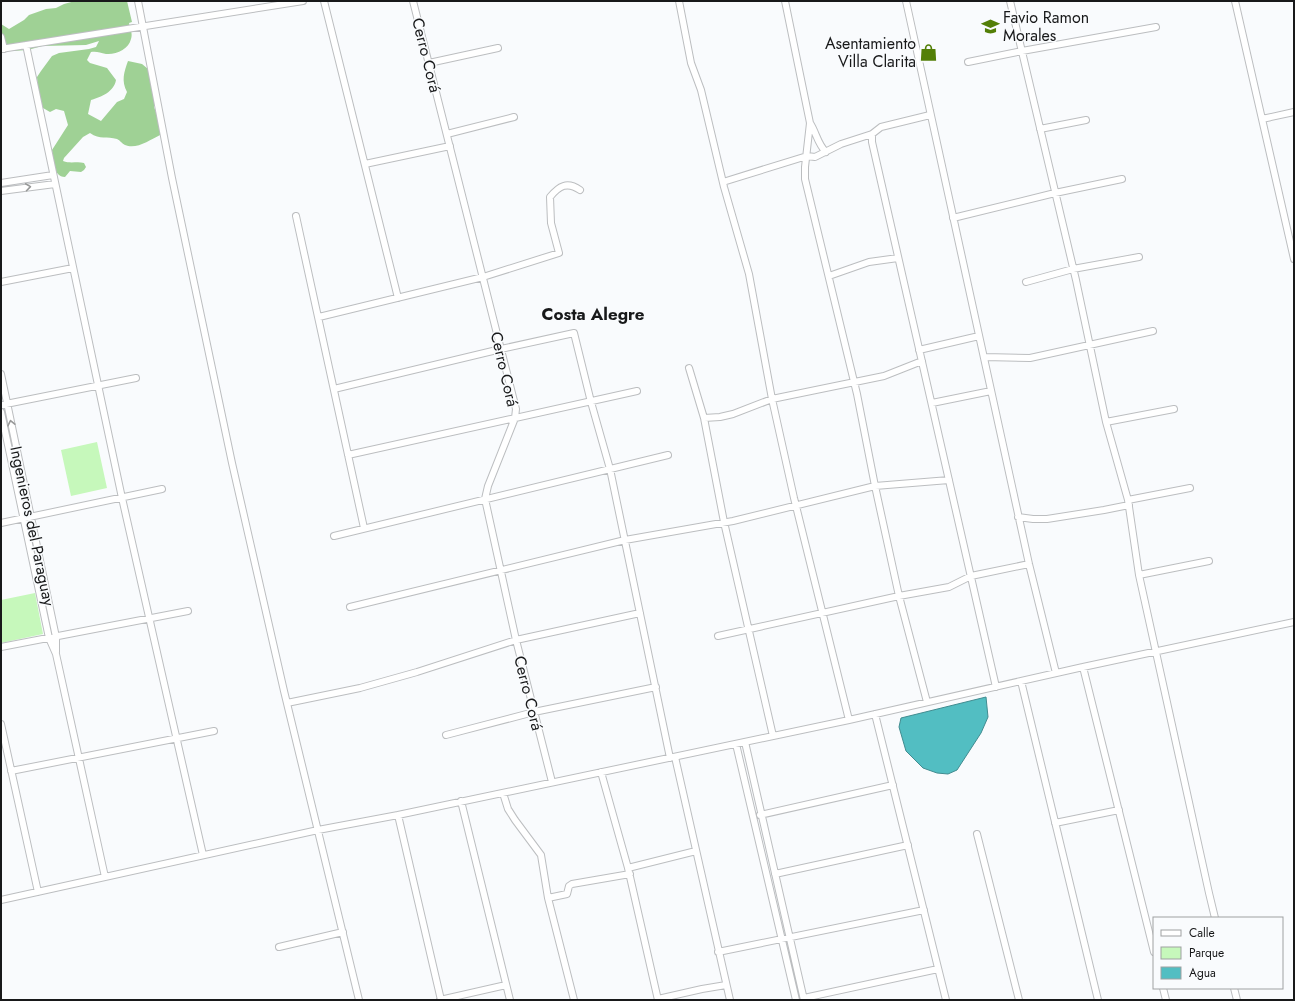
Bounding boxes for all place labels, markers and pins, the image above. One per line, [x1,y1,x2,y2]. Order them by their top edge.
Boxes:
place label: Favio Ramon Morales [1003,6,1089,47]
school or university icon: Favio Ramon Morales [980,16,1000,36]
place label: Asentamiento Villa Clarita [825,32,916,73]
shop icon: Asentamiento Villa Clarita [919,42,939,62]

